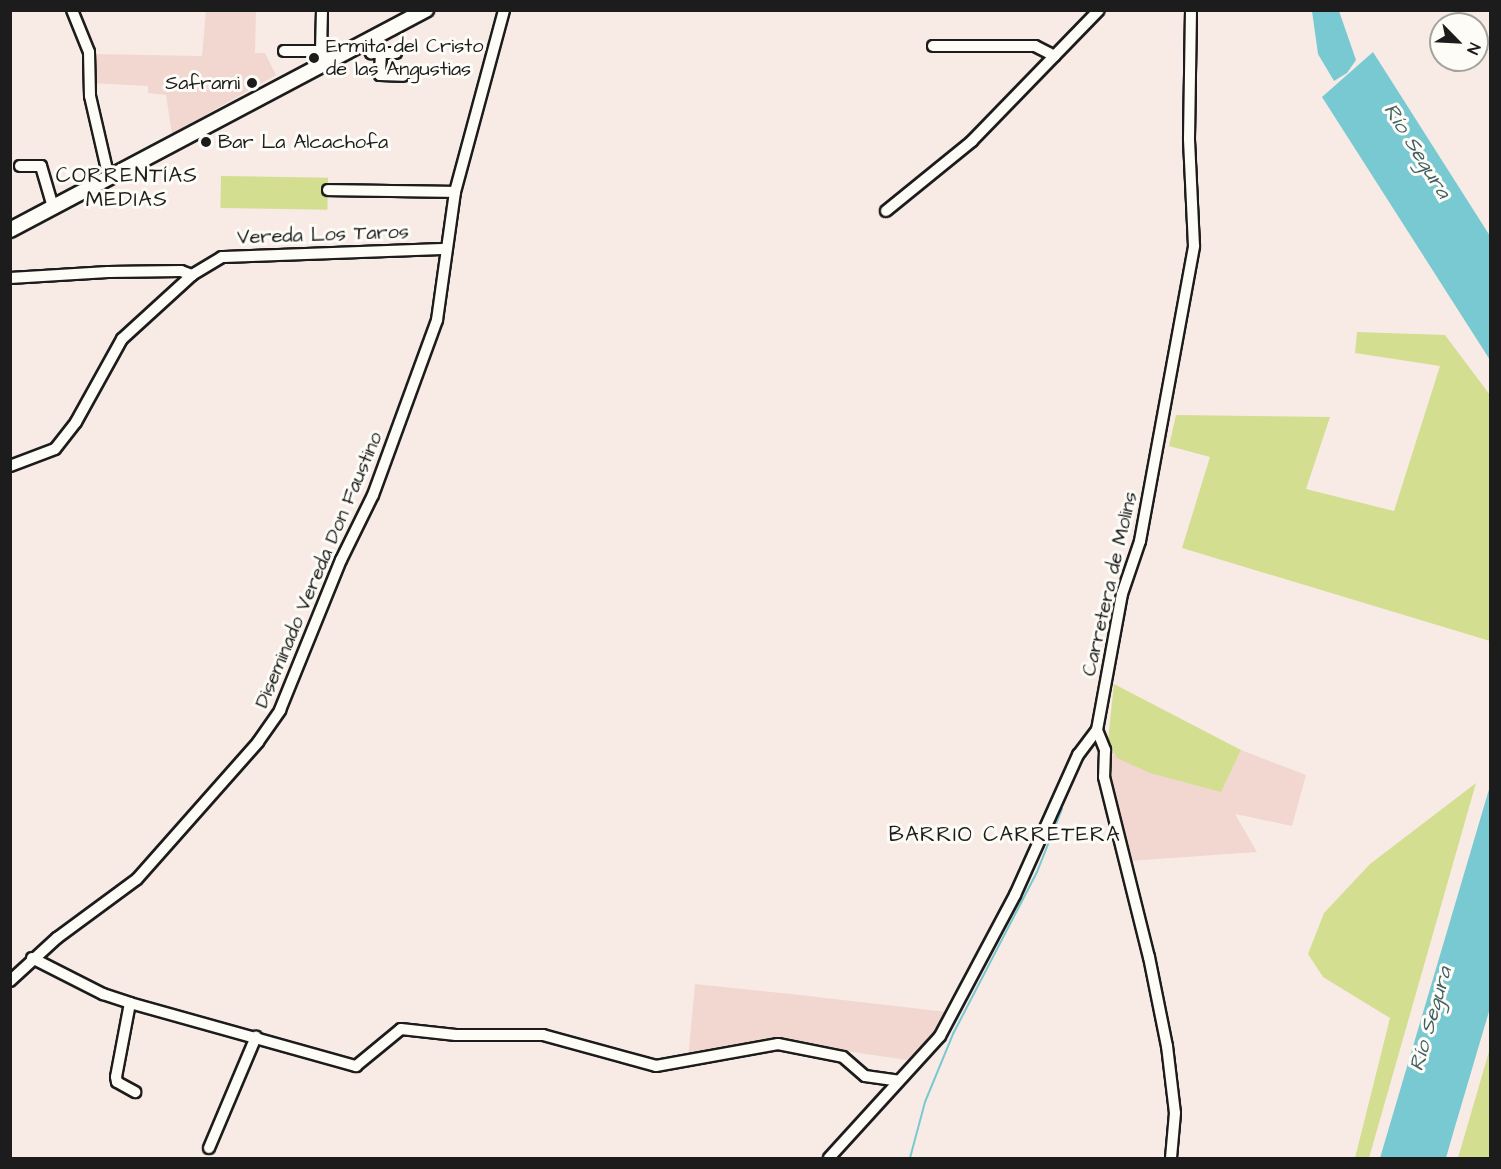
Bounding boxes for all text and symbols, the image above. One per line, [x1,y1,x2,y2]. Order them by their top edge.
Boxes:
north arrow [1429,12,1489,72]
place label: Ermita del Cristo de las Angustias [326,34,484,81]
text: N [1462,39,1486,58]
marker: Ermita del Cristo de las Angustias [307,51,321,65]
place label: Saframi [165,71,240,95]
marker: Saframi [245,76,259,90]
water label: Río Segura [1378,99,1456,203]
place label: Bar La Alcachofa [218,130,388,154]
marker: Bar La Alcachofa [199,135,213,149]
district label: CORRENTÍAS MEDIAS [56,163,198,213]
street label: Vereda Los Taros [237,220,409,250]
street label: Diseminado Vereda Don Faustino [250,428,388,712]
street label: Carretera de Molins [1077,489,1143,679]
district label: BARRIO CARRETERA [889,822,1121,848]
water label: Río Segura [1404,964,1458,1074]

